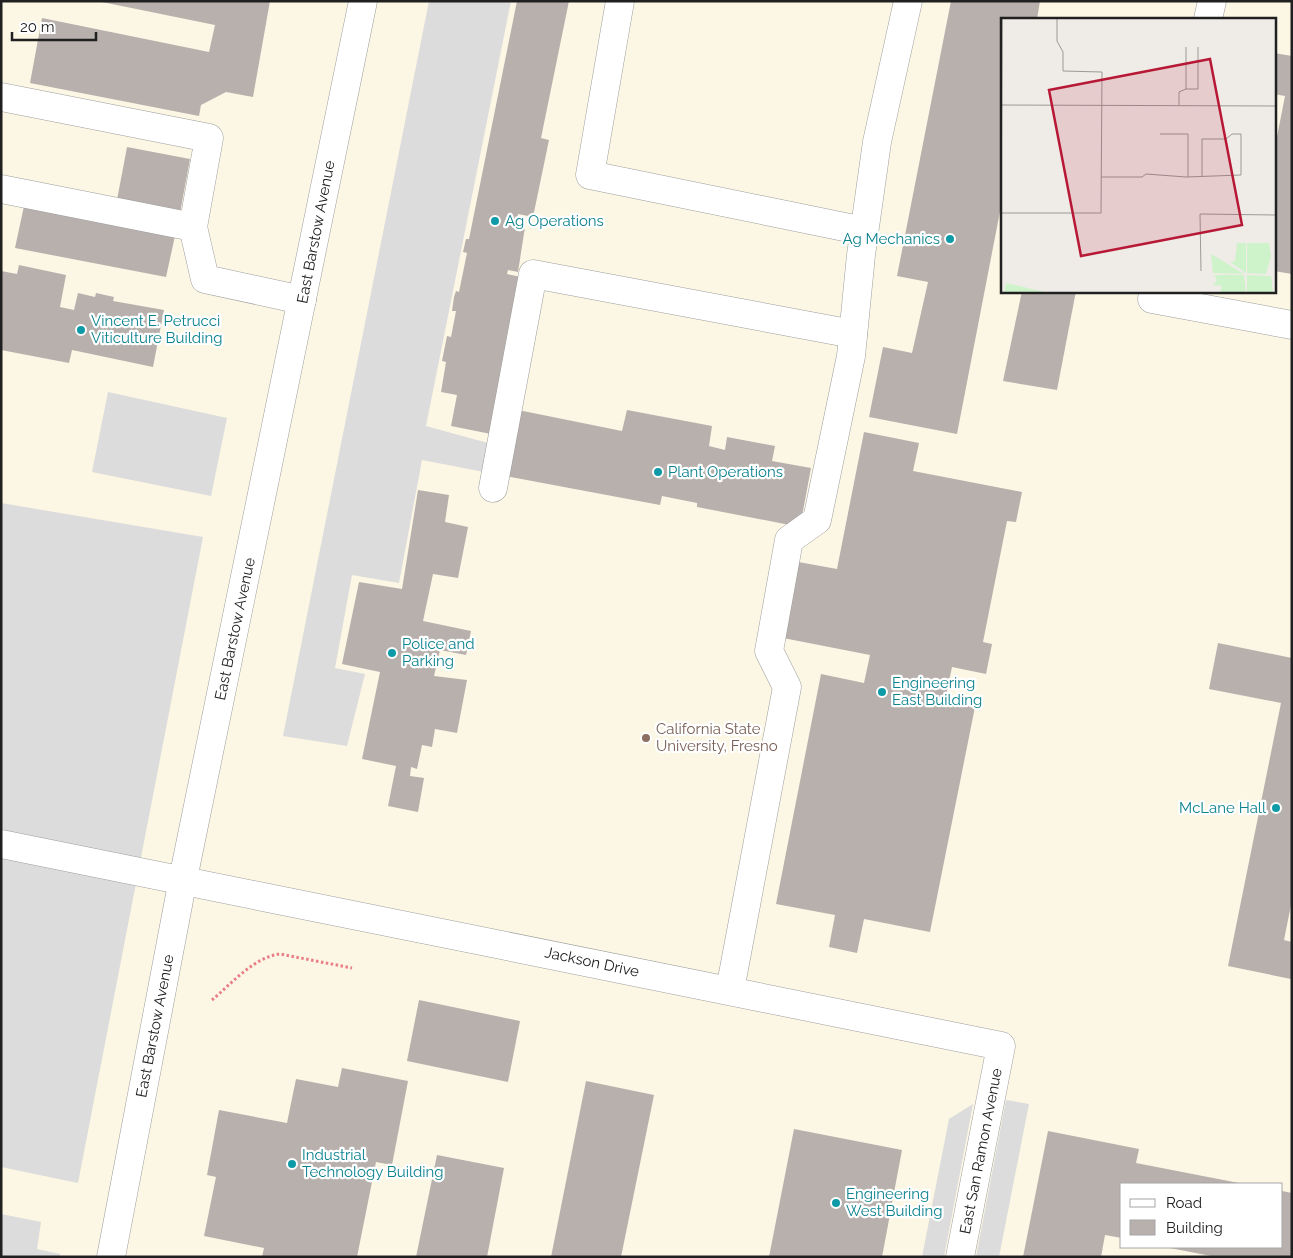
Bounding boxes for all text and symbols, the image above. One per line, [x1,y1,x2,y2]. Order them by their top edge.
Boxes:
scale bar [12,10,96,42]
text: 20 m [20,18,55,36]
inset map [1001,18,1276,292]
street label: East Barstow Avenue [293,159,339,305]
place label: Ag Operations [505,212,604,230]
marker: Ag Operations [489,215,501,227]
place label: Ag Mechanics [843,230,940,248]
marker: Ag Mechanics [944,233,956,245]
place label: Vincent E. Petrucci Viticulture Building [91,312,222,347]
marker: Vincent E. Petrucci Viticulture Building [75,324,87,336]
place label: Plant Operations [668,463,783,481]
marker: Plant Operations [652,466,664,478]
street label: East Barstow Avenue [211,556,259,702]
place label: Police and Parking [402,635,475,670]
marker: Police and Parking [386,647,398,659]
place label: Engineering East Building [892,674,982,709]
marker: Engineering East Building [876,686,888,698]
place label: California State University, Fresno [656,720,778,755]
marker: California State University, Fresno [640,732,652,744]
place label: McLane Hall [1179,799,1267,817]
marker: McLane Hall [1270,802,1282,814]
street label: Jackson Drive [543,943,641,981]
street label: East Barstow Avenue [132,953,178,1099]
street label: East San Ramon Avenue [956,1066,1006,1235]
place label: Industrial Technology Building [302,1146,444,1181]
marker: Industrial Technology Building [286,1158,298,1170]
legend [1120,1183,1283,1248]
place label: Engineering West Building [846,1185,942,1220]
text: Road [1166,1194,1202,1212]
marker: Engineering West Building [830,1197,842,1209]
text: Building [1166,1219,1223,1237]

